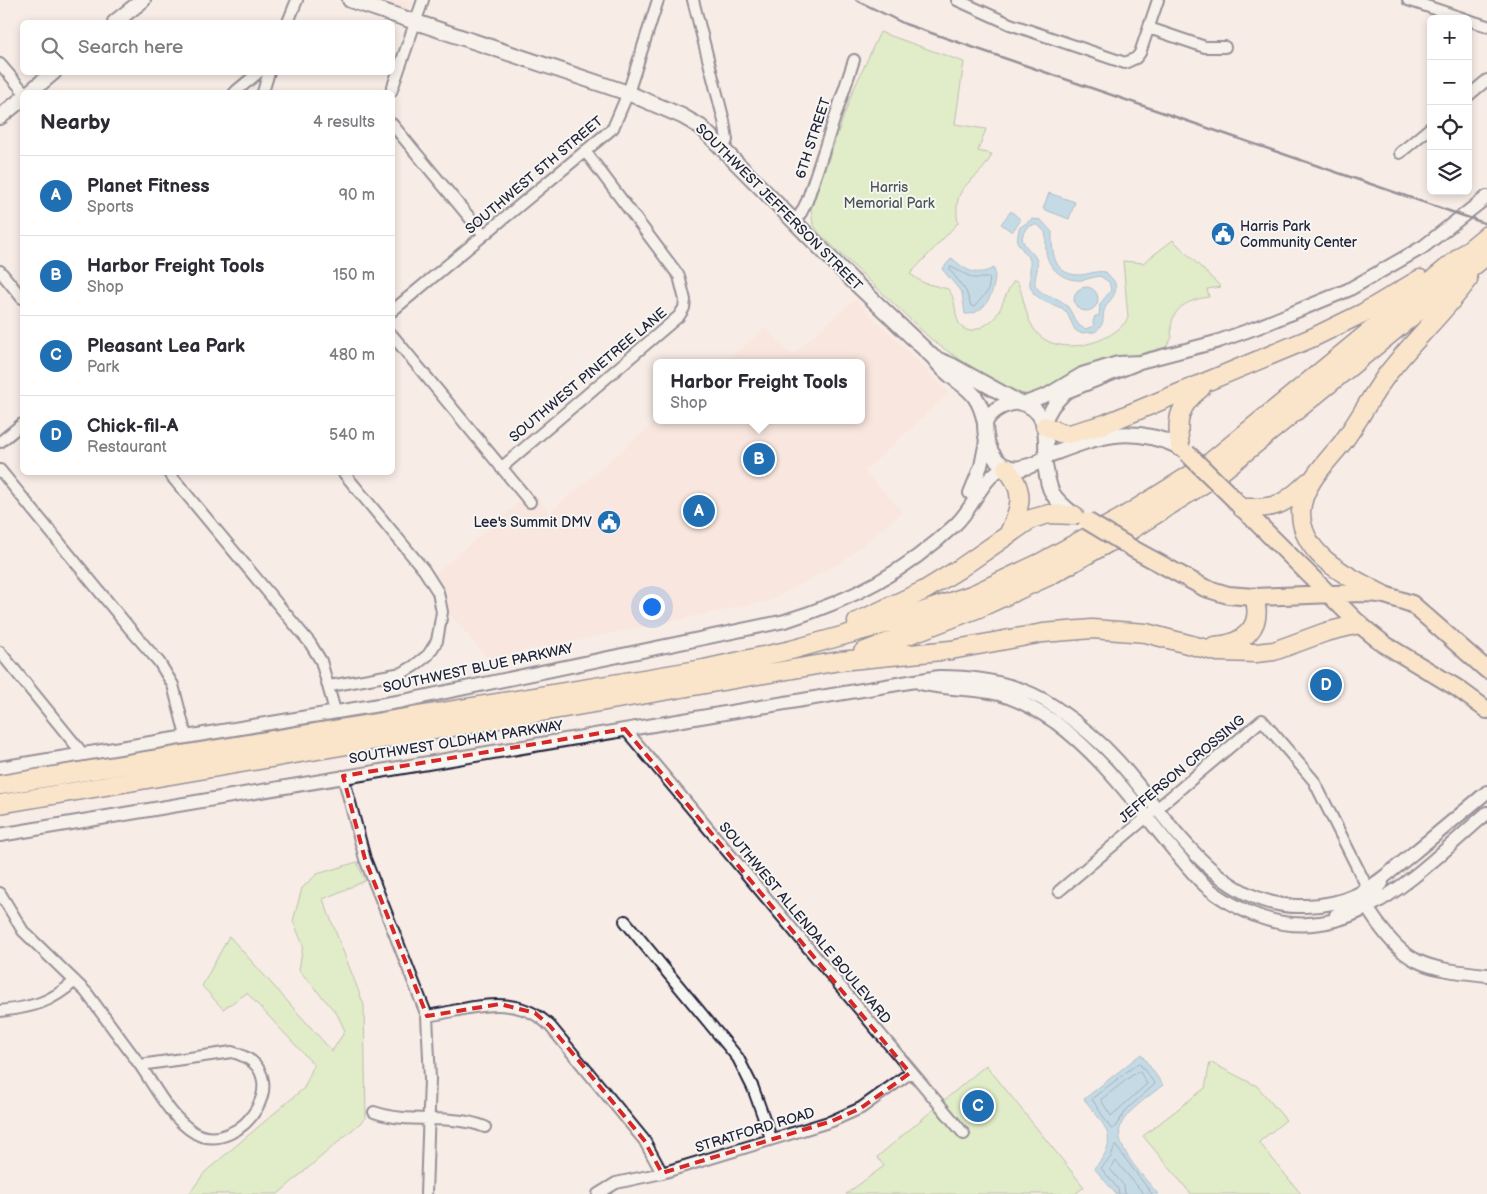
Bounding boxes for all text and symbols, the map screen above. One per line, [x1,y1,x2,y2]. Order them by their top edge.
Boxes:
map controls [1427,15,1472,195]
button: + [1427,15,1472,60]
search box [20,20,395,75]
icon: search [38,34,66,62]
text: Search here [78,36,183,59]
button: − [1427,60,1472,105]
street label: 6TH STREET [792,95,834,181]
button: locate [1427,105,1472,150]
text: Nearby [40,110,110,135]
street label: SOUTHWEST 5TH STREET [462,112,607,237]
text: 4 results [313,113,375,132]
street label: SOUTHWEST JEFFERSON STREET [692,120,866,294]
button: layers [1427,150,1472,195]
text: Planet Fitness [87,175,210,198]
park label: Harris Memorial Park [843,179,935,212]
text: A [51,186,61,205]
text: 90 m [339,186,375,205]
text: Sports [87,198,134,217]
place label: Harris Park Community Center [1240,218,1358,251]
public building icon: Harris Park Community Center [1210,221,1236,247]
text: Harbor Freight Tools [87,255,264,278]
text: B [50,266,62,285]
text: 150 m [333,266,375,285]
text: Shop [87,278,124,297]
street label: SOUTHWEST PINETREE LANE [506,304,670,446]
text: Pleasant Lea Park [87,335,245,358]
text: C [50,346,62,365]
text: 480 m [329,346,375,365]
text: Park [87,358,119,377]
popup [653,359,865,424]
text: Harbor Freight Tools [670,371,848,394]
text: Shop [670,394,707,413]
text: Chick-fil-A [87,415,178,438]
text: D [50,426,62,445]
text: 540 m [329,426,375,445]
text: Restaurant [87,438,167,457]
pin: B [743,440,775,478]
pin: A [683,492,715,530]
public building icon: Lee's Summit DMV [596,509,622,535]
place label: Lee's Summit DMV [473,514,592,531]
your location [639,594,665,620]
street label: SOUTHWEST BLUE PARKWAY [381,639,575,696]
pin: D [1310,666,1342,704]
street label: JEFFERSON CROSSING [1116,711,1249,827]
street label: SOUTHWEST OLDHAM PARKWAY [348,717,565,767]
street label: SOUTHWEST ALLENDALE BOULEVARD [715,819,895,1027]
pin: C [962,1087,994,1125]
street label: STRATFORD ROAD [693,1104,817,1156]

